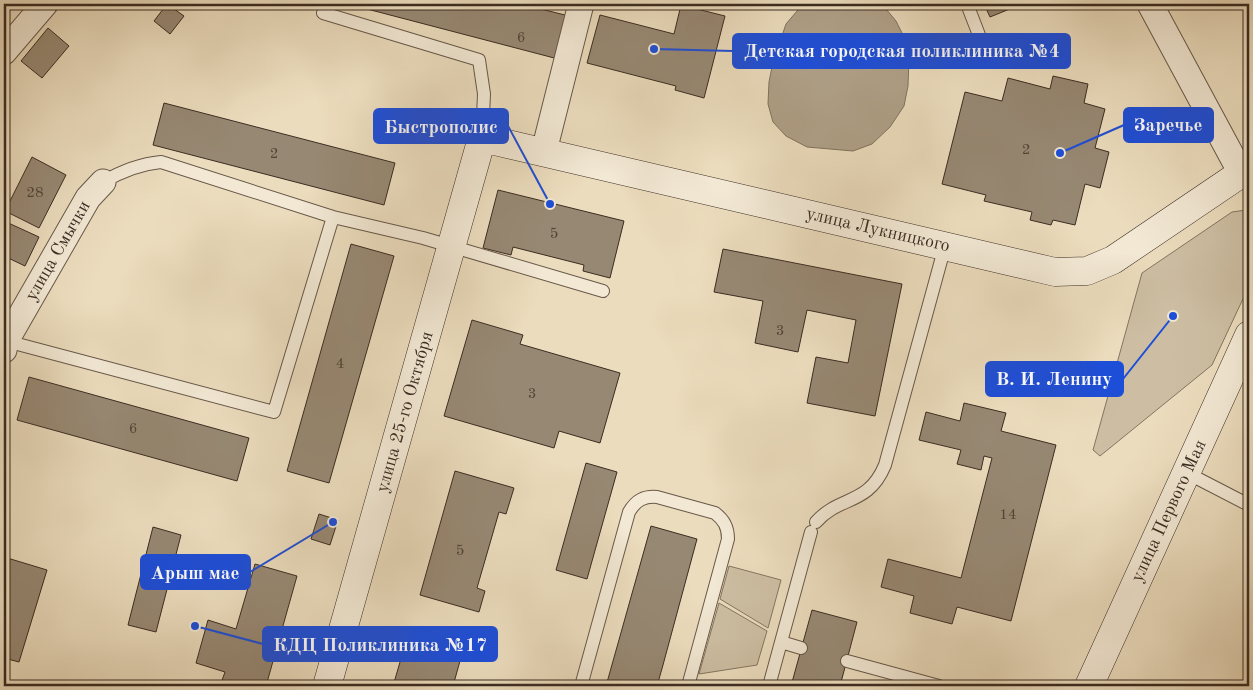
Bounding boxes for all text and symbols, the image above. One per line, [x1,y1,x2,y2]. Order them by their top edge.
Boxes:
house number: 6 [517,31,525,46]
callout: Детская городская поликлиника №4 [733,34,1070,68]
text: Детская городская поликлиника №4 [744,43,1060,62]
callout: Заречье [1124,108,1213,142]
callout: Быстрополис [374,109,508,143]
text: Заречье [1133,117,1203,136]
text: Быстрополис [384,119,498,138]
house number: 2 [1022,143,1030,158]
house number: 2 [270,147,278,162]
house number: 28 [26,186,44,201]
street label: улица Смычки [22,198,94,304]
street label: улица Лукницкого [804,205,952,255]
house number: 5 [550,227,558,242]
house number: 3 [776,324,784,339]
street label: улица 25-го Октября [373,329,437,495]
house number: 4 [336,357,344,372]
callout: В. И. Ленину [986,362,1123,396]
text: В. И. Ленину [996,371,1112,390]
house number: 3 [528,387,536,402]
house number: 6 [129,422,137,437]
street label: улица Первого Мая [1128,437,1210,585]
house number: 14 [999,508,1017,523]
house number: 5 [456,544,464,559]
callout: Арыш мае [141,555,250,589]
text: Арыш мае [151,565,240,584]
callout: КДЦ Поликлиника №17 [263,627,497,661]
text: КДЦ Поликлиника №17 [273,637,487,656]

